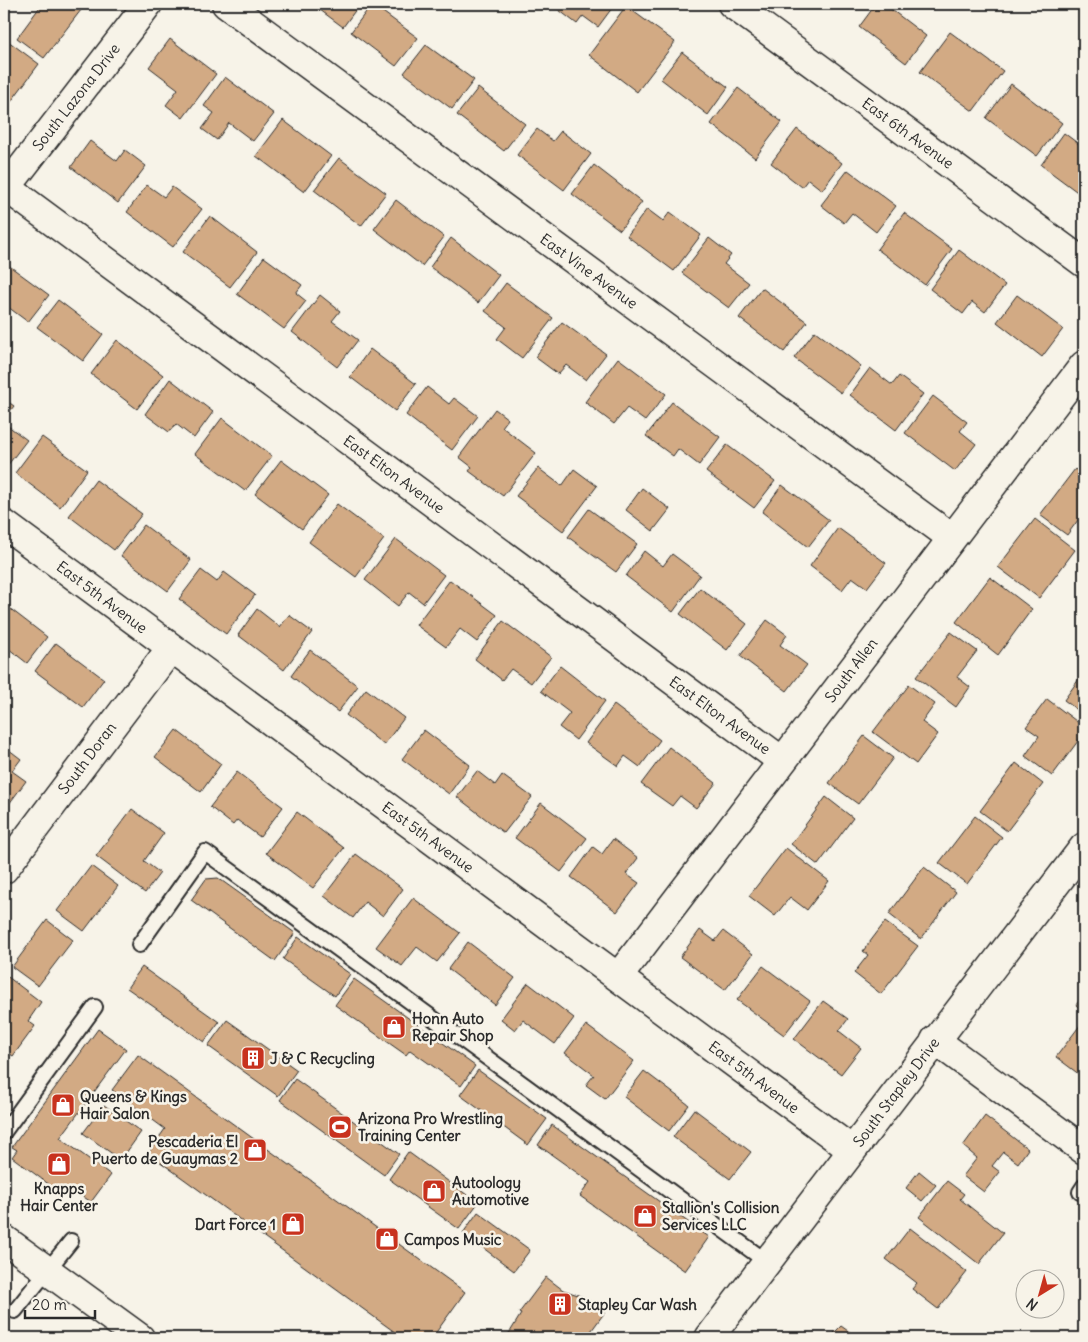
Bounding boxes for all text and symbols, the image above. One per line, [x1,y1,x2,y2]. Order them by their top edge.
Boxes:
street label: South Lazona Drive [28,39,124,155]
street label: East 6th Avenue [858,93,958,173]
street label: East Vine Avenue [537,229,641,313]
street label: East Elton Avenue [340,431,448,517]
street label: East 5th Avenue [53,557,151,637]
street label: South Allen [821,634,882,706]
street label: East Elton Avenue [666,672,774,758]
street label: South Doran [54,718,120,798]
street label: East 5th Avenue [378,797,478,877]
place label: Honn Auto Repair Shop [412,1009,494,1046]
shop icon: Honn Auto Repair Shop [381,1014,407,1040]
street label: South Stapley Drive [849,1034,943,1150]
street label: East 5th Avenue [705,1037,803,1117]
building icon: J & C Recycling [240,1045,266,1071]
place label: J & C Recycling [270,1049,375,1069]
place label: Queens & Kings Hair Salon [80,1087,187,1123]
shop icon: Queens & Kings Hair Salon [50,1092,76,1118]
place label: Arizona Pro Wrestling Training Center [358,1109,503,1146]
sports icon: Arizona Pro Wrestling Training Center [327,1114,353,1140]
place label: Pescaderia El Puerto de Guaymas 2 [92,1132,238,1169]
shop icon: Pescaderia El Puerto de Guaymas 2 [242,1137,268,1163]
shop icon: Knapps Hair Center [46,1151,72,1177]
place label: Autoology Automotive [452,1173,529,1209]
shop icon: Autoology Automotive [421,1178,447,1204]
place label: Knapps Hair Center [20,1179,99,1215]
place label: Stallion's Collision Services LLC [662,1198,780,1234]
shop icon: Stallion's Collision Services LLC [632,1203,658,1229]
shop icon: Dart Force 1 [280,1211,306,1237]
place label: Dart Force 1 [195,1215,276,1234]
shop icon: Campos Music [374,1226,400,1252]
place label: Campos Music [404,1230,502,1250]
north arrow [1016,1270,1066,1320]
scale bar [25,1287,95,1319]
building icon: Stapley Car Wash [547,1291,573,1317]
text: N [1023,1294,1041,1314]
text: 20 m [32,1295,67,1314]
place label: Stapley Car Wash [578,1295,697,1315]

